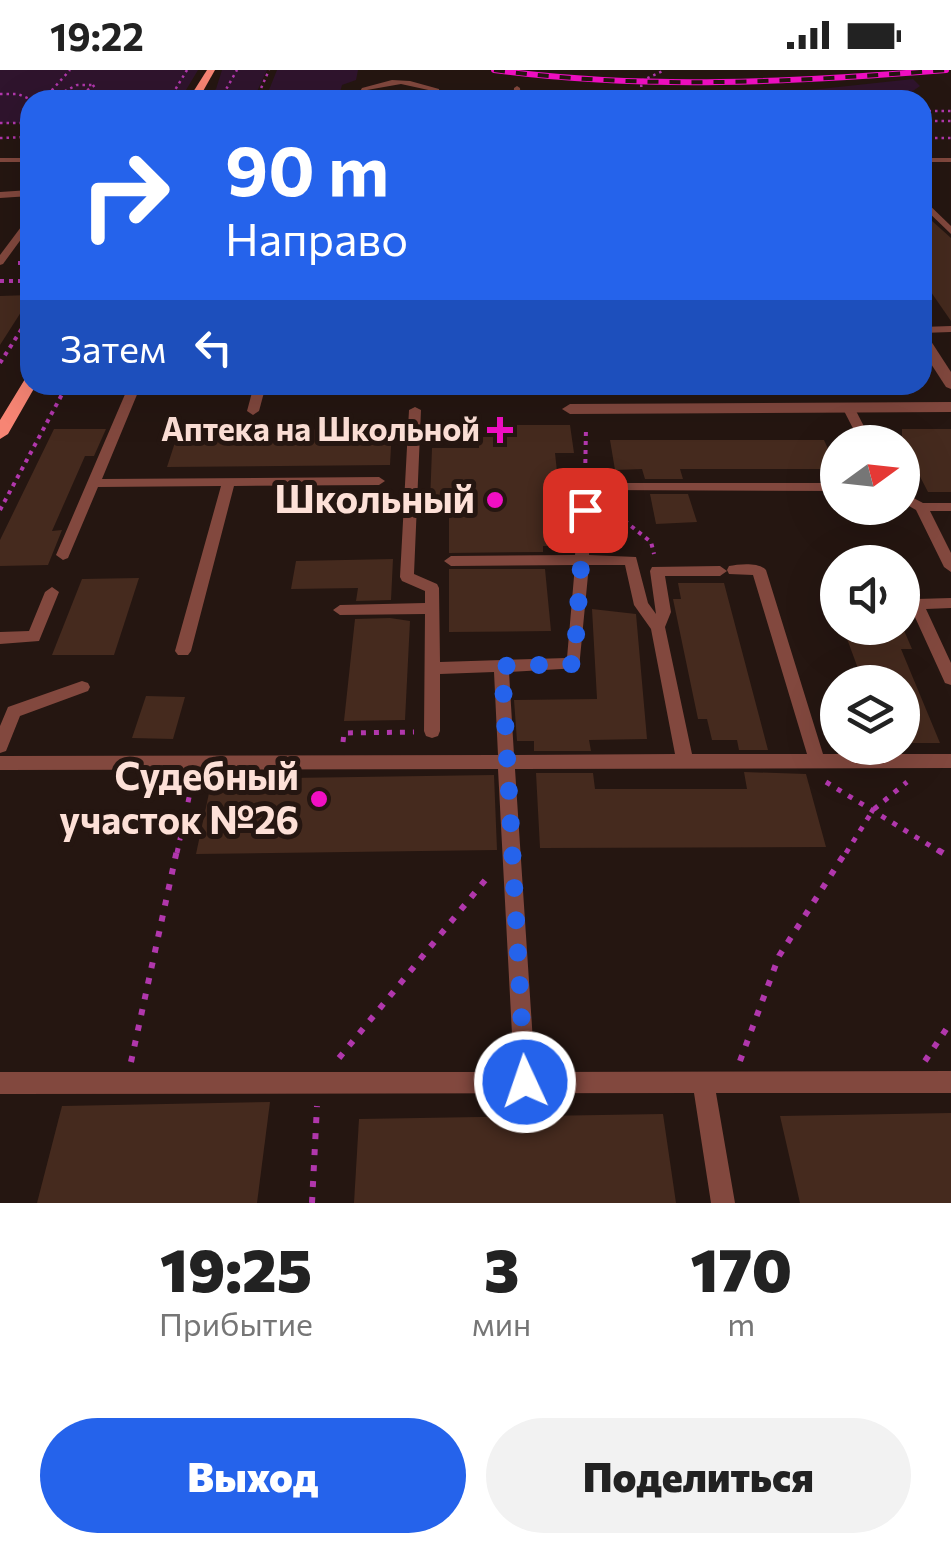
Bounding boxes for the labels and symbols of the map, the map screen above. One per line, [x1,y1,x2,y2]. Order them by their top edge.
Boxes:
place label: Аптека на Школьной [161,408,480,448]
marker: Аптека на Школьной [489,419,511,441]
north arrow [820,425,920,525]
pin [543,468,628,553]
place label: Школьный [275,474,475,521]
marker: Школьный [484,489,506,511]
place label: Судебный участок №26 [59,751,299,842]
marker: Судебный участок №26 [308,788,330,810]
position arrow [473,1030,577,1134]

